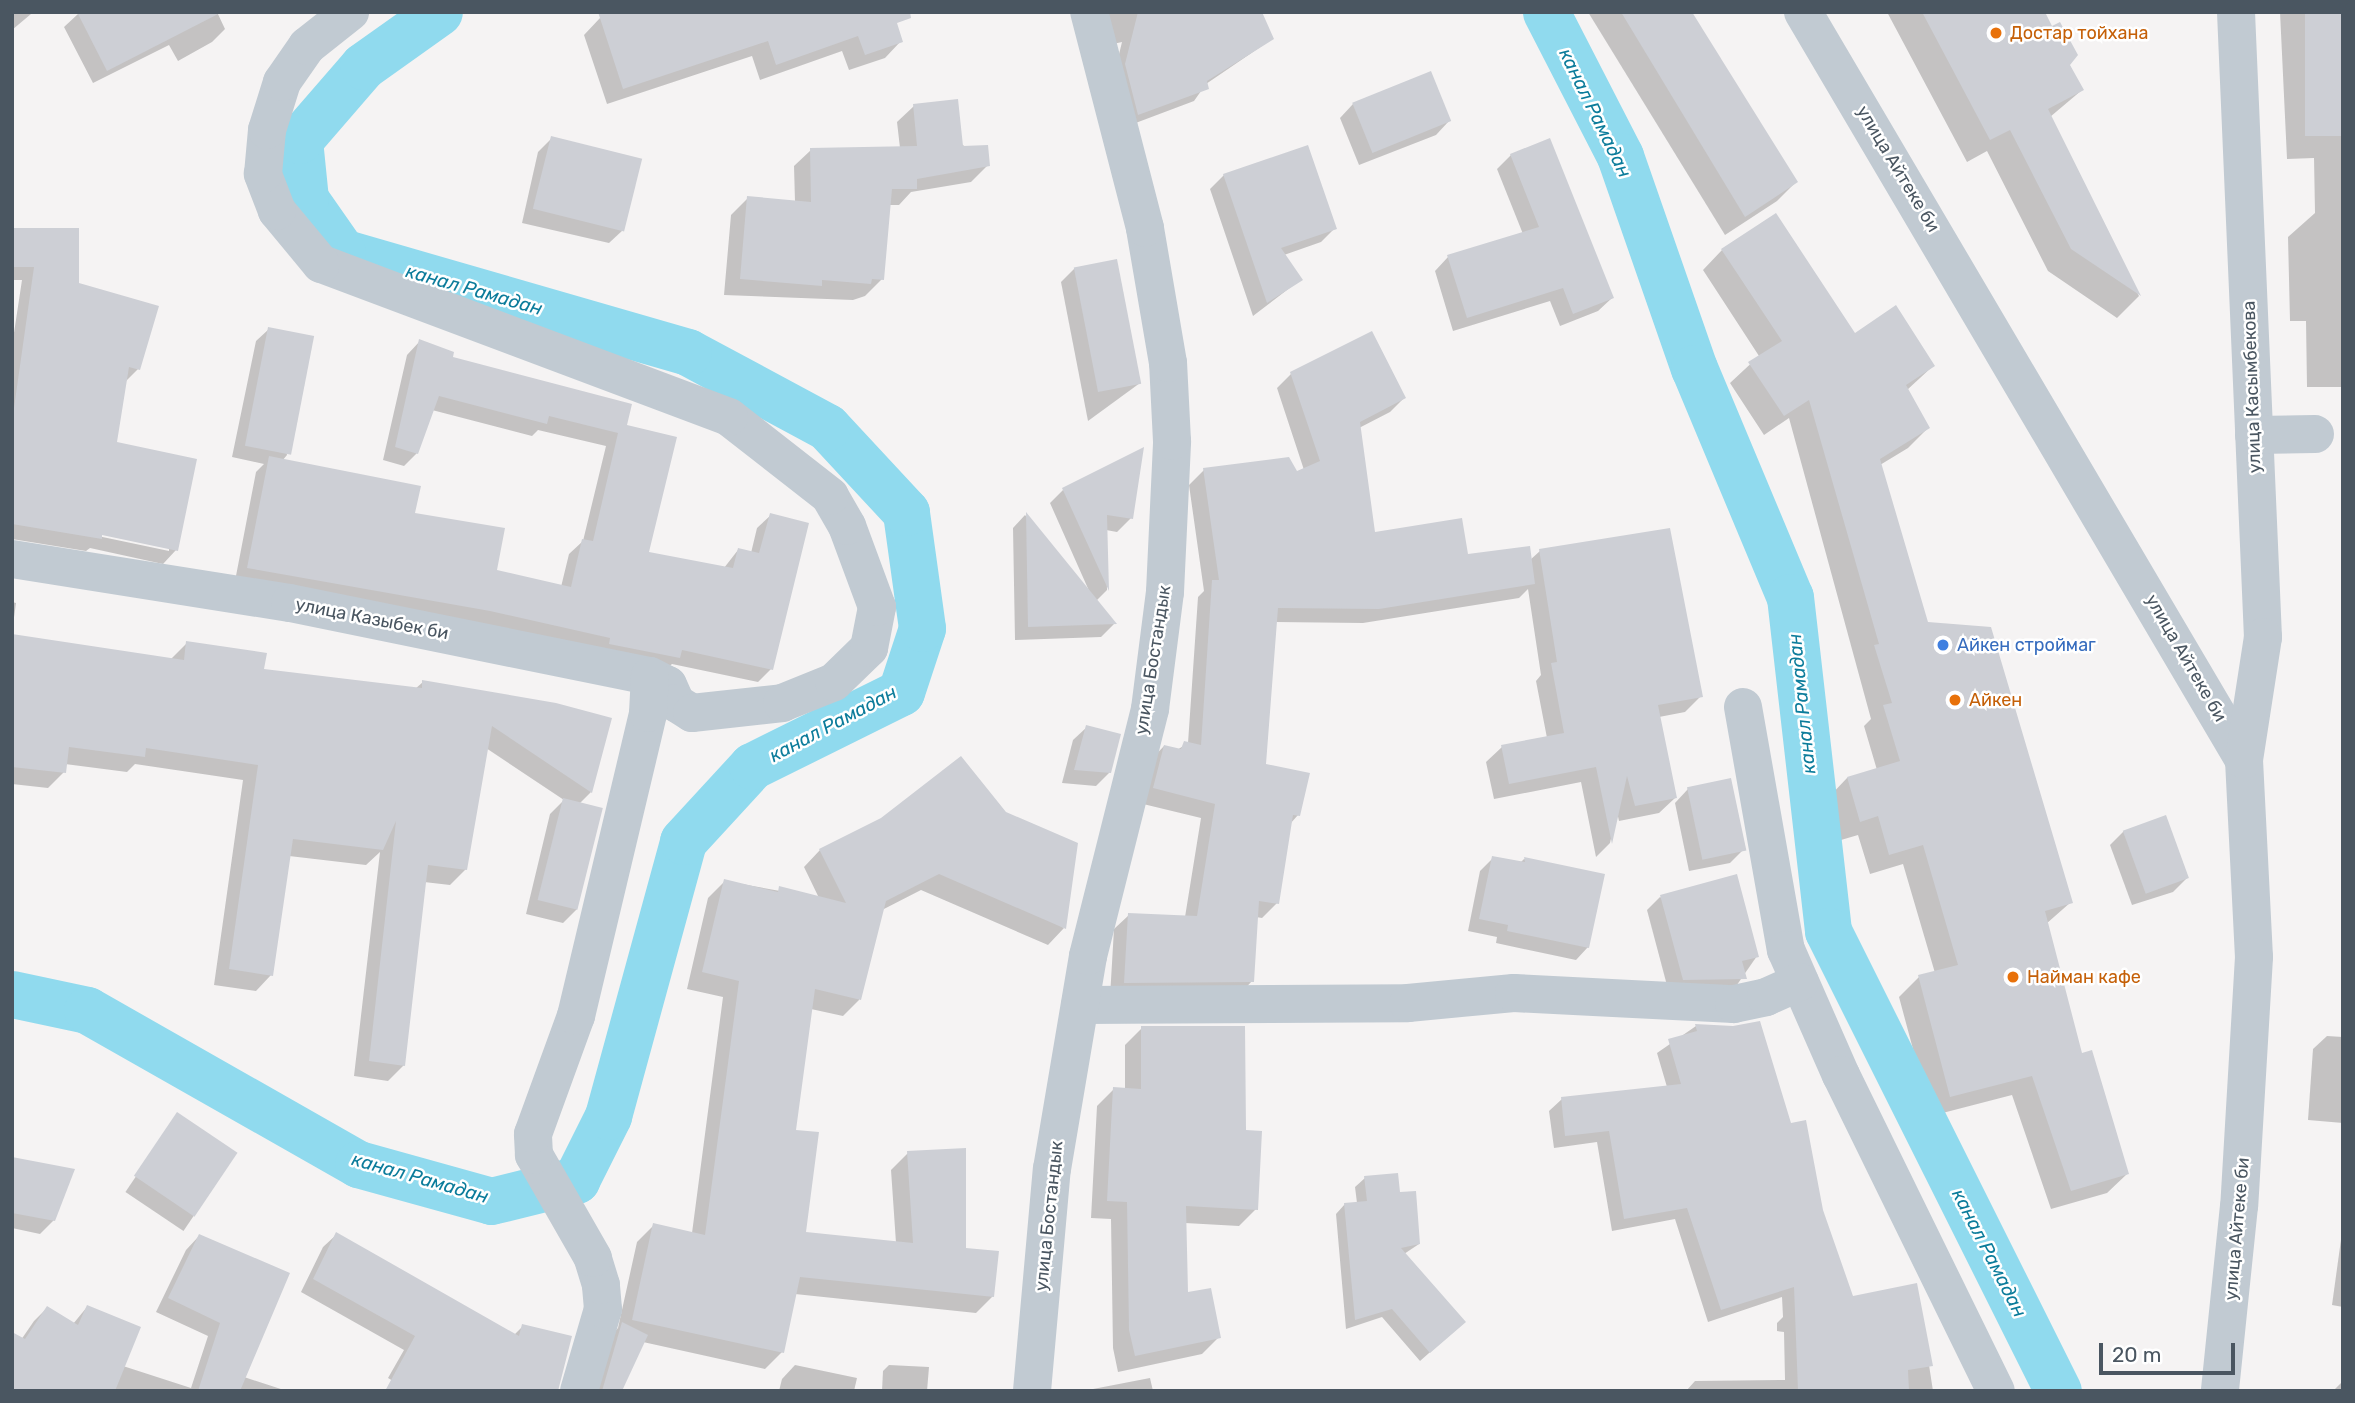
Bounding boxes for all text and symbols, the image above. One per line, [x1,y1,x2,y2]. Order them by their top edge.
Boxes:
place label: Достар тойхана [2010,22,2148,44]
marker: Достар тойхана [1988,25,2004,41]
water label: канал Рамадан [1554,45,1636,181]
street label: улица Айтеке би [1852,102,1944,236]
water label: канал Рамадан [403,260,545,320]
street label: улица Касымбекова [2238,300,2266,474]
street label: улица Бостандык [1131,584,1175,736]
street label: улица Айтеке би [2141,590,2231,726]
street label: улица Казыбек би [294,594,450,644]
water label: канал Рамадан [1783,633,1821,775]
place label: Айкен строймаг [1957,634,2096,656]
marker: Айкен строймаг [1935,637,1951,653]
water label: канал Рамадан [765,681,901,767]
place label: Айкен [1969,689,2022,711]
marker: Айкен [1947,692,1963,708]
place label: Найман кафе [2027,966,2141,988]
marker: Найман кафе [2005,969,2021,985]
street label: улица Бостандык [1030,1140,1068,1292]
water label: канал Рамадан [349,1148,491,1208]
street label: улица Айтеке би [2220,1157,2254,1301]
water label: канал Рамадан [1947,1185,2031,1321]
scale bar [2103,1330,2240,1374]
text: 20 m [2112,1342,2161,1367]

